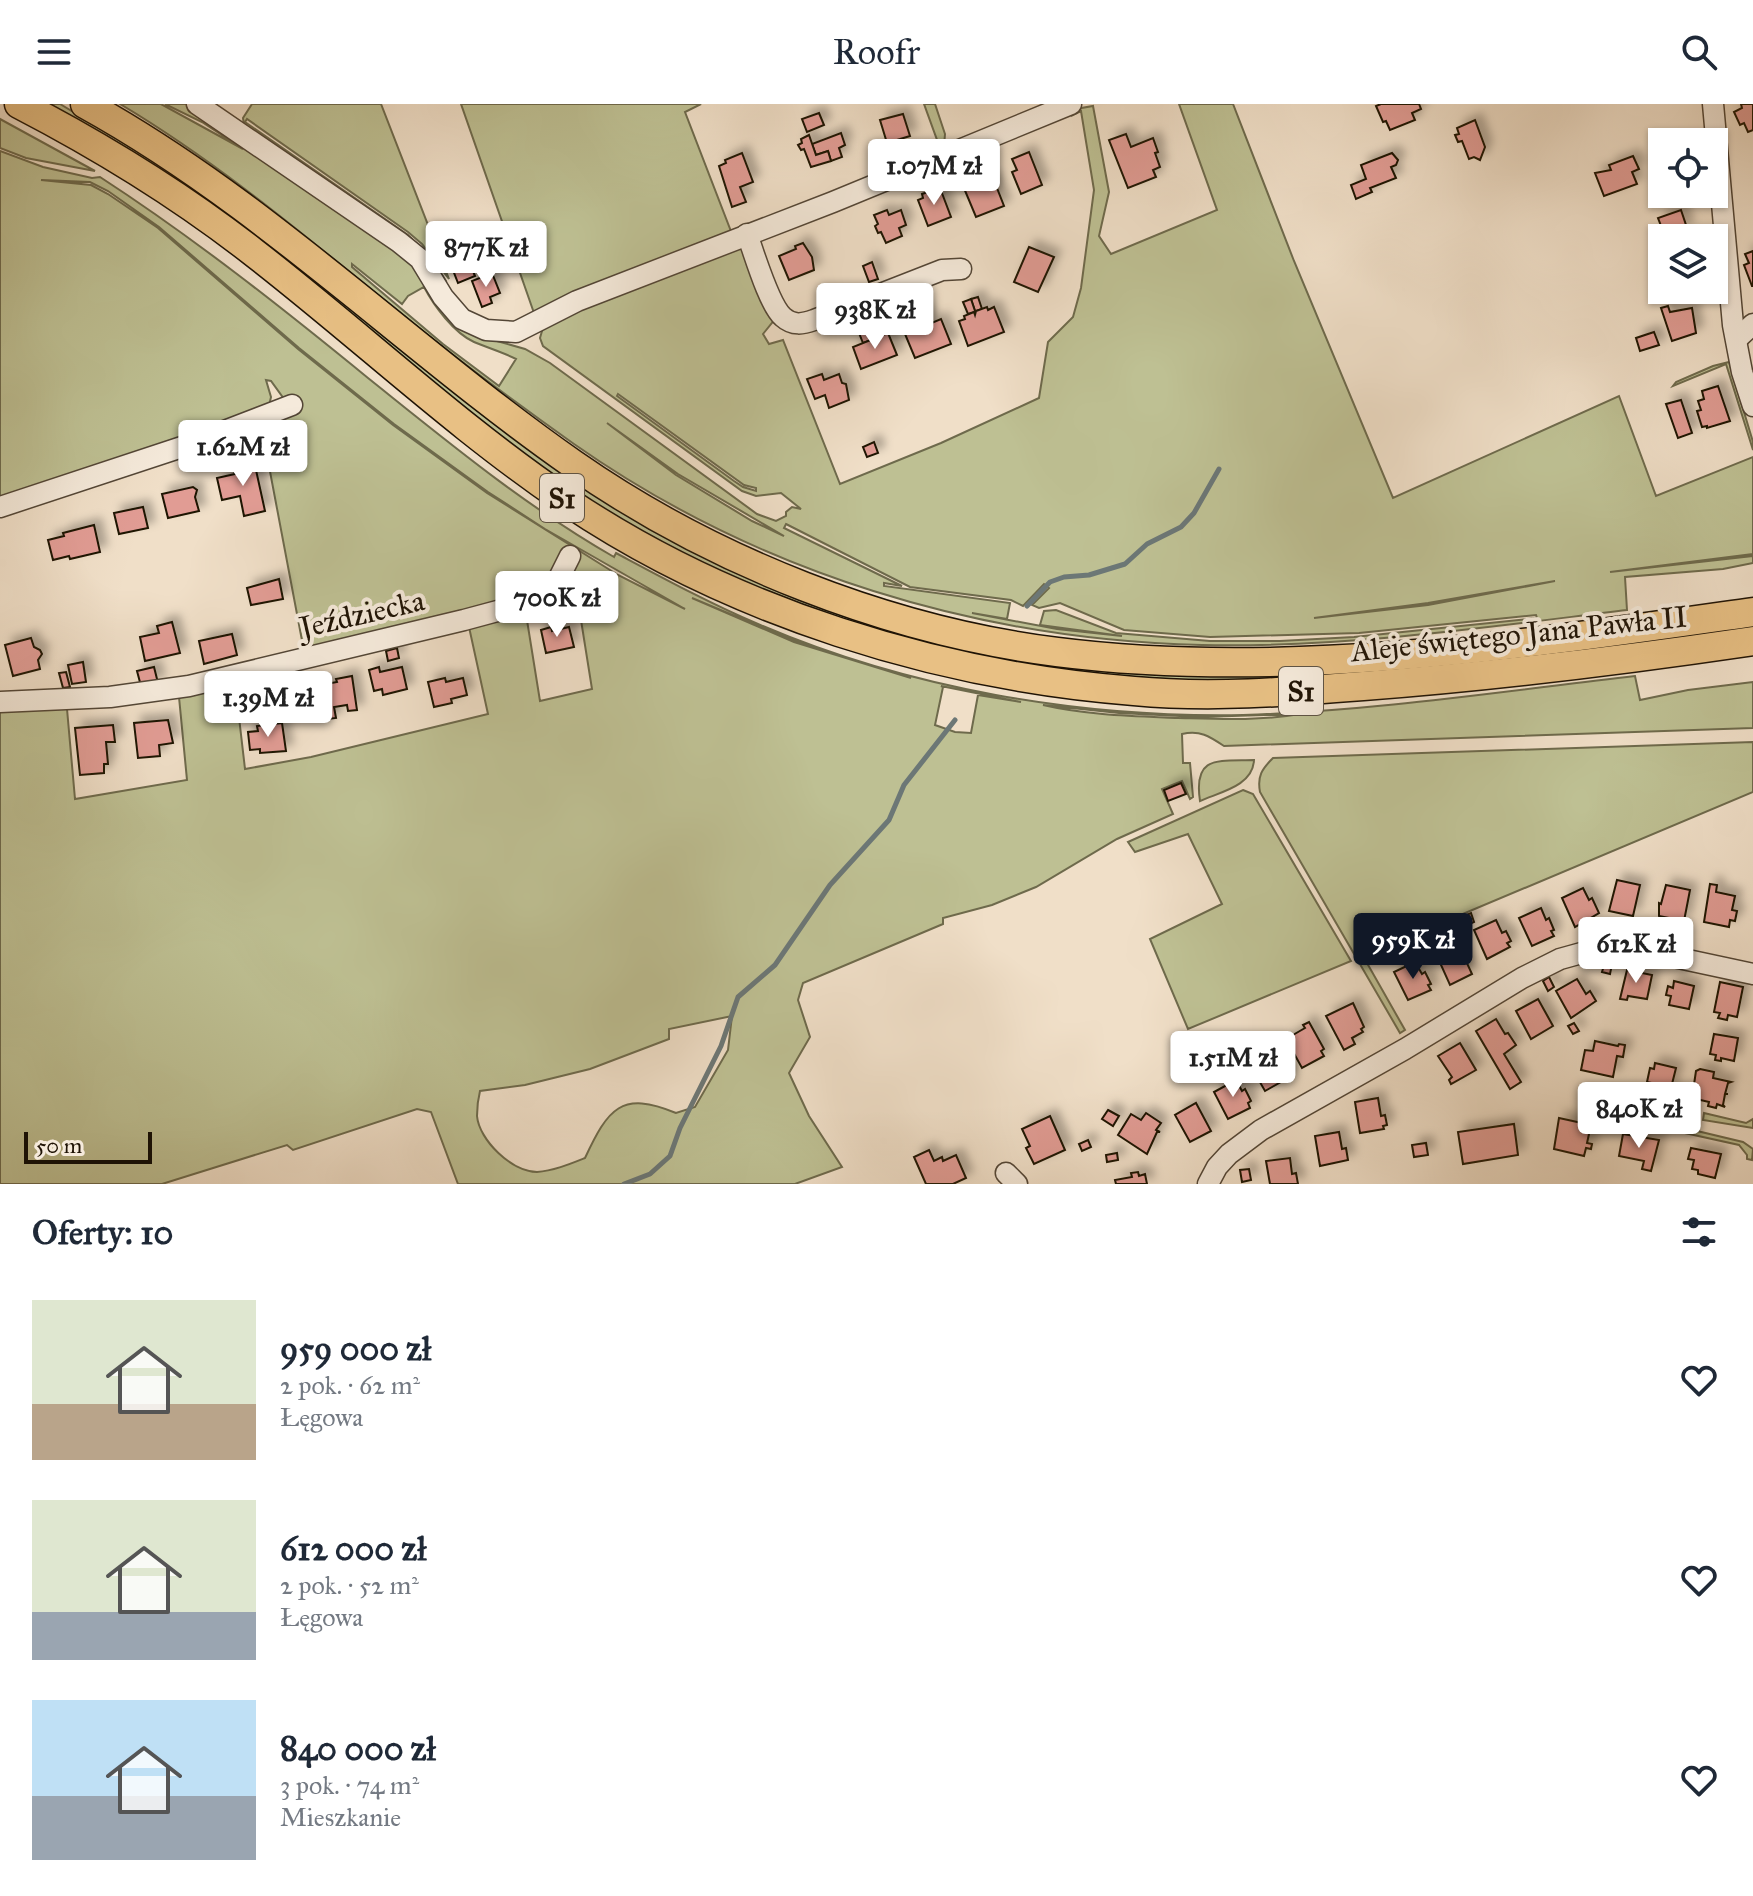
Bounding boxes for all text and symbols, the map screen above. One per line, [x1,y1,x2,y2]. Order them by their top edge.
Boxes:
icon: menu [32,30,76,74]
text: Roofr [833,30,920,74]
icon: search [1677,30,1721,74]
map controls [1648,128,1728,304]
button: locate [1648,128,1728,208]
pin: 1.07M zł [851,139,1017,207]
text: 1.07M zł [886,149,982,181]
pin: 877K zł [412,221,560,289]
button: layers [1648,224,1728,304]
text: 877K zł [444,231,528,263]
pin: 938K zł [801,283,949,351]
text: 938K zł [834,293,916,325]
pin: 1.62M zł [160,420,326,488]
text: 1.62M zł [196,430,290,462]
road number: S1 [540,474,584,522]
pin: 700K zł [483,571,631,639]
text: 700K zł [513,581,601,613]
street label: Jeździecka [293,582,428,646]
street label: Aleje świętego Jana Pawła II [1347,598,1689,670]
road number: S1 [1279,667,1323,715]
pin: 1.39M zł [185,671,351,739]
text: 1.39M zł [222,681,314,713]
pin: 959K zł [1339,913,1487,981]
pin: 612K zł [1562,917,1710,985]
text: 959K zł [1371,923,1455,955]
text: 612K zł [1596,927,1676,959]
pin: 1.51M zł [1150,1031,1316,1099]
text: 1.51M zł [1188,1041,1278,1073]
pin: 840K zł [1565,1082,1713,1150]
text: 840K zł [1596,1092,1682,1124]
scale bar [24,1128,152,1164]
text: 50 m [36,1132,82,1159]
icon: filters [1677,1210,1721,1254]
text: Oferty: 10 [32,1212,173,1253]
text: 959 000 zł [280,1328,431,1369]
icon: home [96,1332,192,1428]
icon: heart [1677,1358,1721,1402]
text: 2 pok. · 62 m² [280,1369,420,1401]
text: Łęgowa [280,1401,363,1433]
text: 612 000 zł [280,1528,426,1569]
icon: home [96,1532,192,1628]
icon: heart [1677,1558,1721,1602]
text: 2 pok. · 52 m² [280,1569,419,1601]
text: Łęgowa [280,1601,363,1633]
text: 840 000 zł [280,1728,436,1769]
icon: home [96,1732,192,1828]
icon: heart [1677,1758,1721,1802]
text: 3 pok. · 74 m² [280,1769,419,1801]
text: Mieszkanie [280,1801,401,1833]

